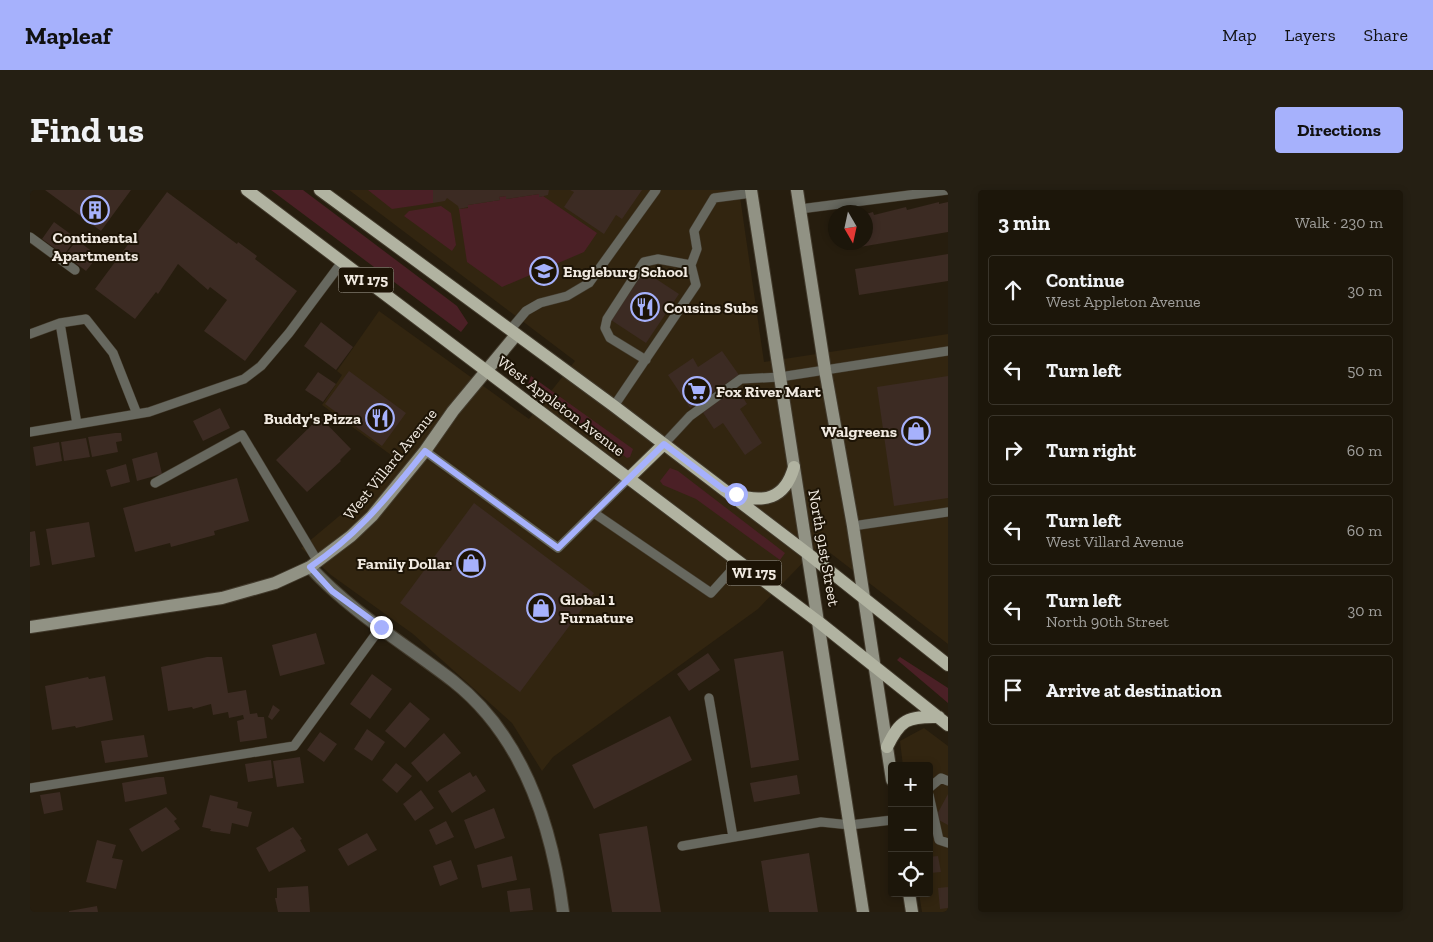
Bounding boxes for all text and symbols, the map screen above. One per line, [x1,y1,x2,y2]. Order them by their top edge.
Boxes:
text: Mapleaf [25,21,111,50]
text: Map [1222,24,1257,46]
text: Layers [1285,24,1336,46]
text: Share [1364,24,1408,46]
button: Directions [1275,107,1403,153]
text: Find us [30,109,144,151]
building icon: Continental Apartments [80,195,110,225]
north arrow [828,205,873,250]
text: 3 min [998,210,1050,235]
text: Walk · 230 m [1295,213,1383,232]
place label: Continental Apartments [52,228,138,265]
school or university icon: Engleburg School [529,256,559,286]
place label: Engleburg School [563,262,688,281]
road number: WI 175 [338,268,394,292]
text: Continue [1046,269,1124,292]
icon: ahead [999,276,1027,304]
text: 30 m [1348,281,1382,300]
restaurant icon: Cousins Subs [630,292,660,322]
text: West Appleton Avenue [1046,292,1201,311]
place label: Cousins Subs [664,298,758,317]
street label: West Appleton Avenue [494,352,628,460]
icon: left [999,356,1027,384]
text: Turn left [1046,359,1121,382]
text: 50 m [1347,361,1382,380]
supermarket icon: Fox River Mart [682,376,712,406]
place label: Fox River Mart [716,382,821,401]
restaurant icon: Buddy's Pizza [365,403,395,433]
street label: West Villard Avenue [339,404,441,524]
place label: Buddy's Pizza [264,409,361,428]
shop icon: Walgreens [901,416,931,446]
place label: Walgreens [821,422,897,441]
icon: right [999,436,1027,464]
text: Turn right [1046,439,1136,462]
text: 60 m [1347,441,1382,460]
route start [725,483,748,506]
street label: North 91st Street [804,488,844,608]
text: Turn left [1046,509,1121,532]
icon: left [999,516,1027,544]
text: 60 m [1347,521,1382,540]
text: West Villard Avenue [1046,532,1184,551]
shop icon: Family Dollar [456,548,486,578]
place label: Family Dollar [357,554,452,573]
road number: WI 175 [726,560,782,586]
text: Turn left [1046,589,1121,612]
place label: Global 1 Furnature [560,590,634,627]
shop icon: Global 1 Furnature [526,593,556,623]
icon: left [999,596,1027,624]
text: 30 m [1348,601,1382,620]
text: North 90th Street [1046,612,1169,631]
route end [370,616,393,639]
icon: arrive [999,676,1027,704]
text: Arrive at destination [1046,679,1222,702]
map controls [888,762,933,897]
button: + [888,762,933,807]
button: − [888,807,933,852]
button: locate [888,852,933,897]

